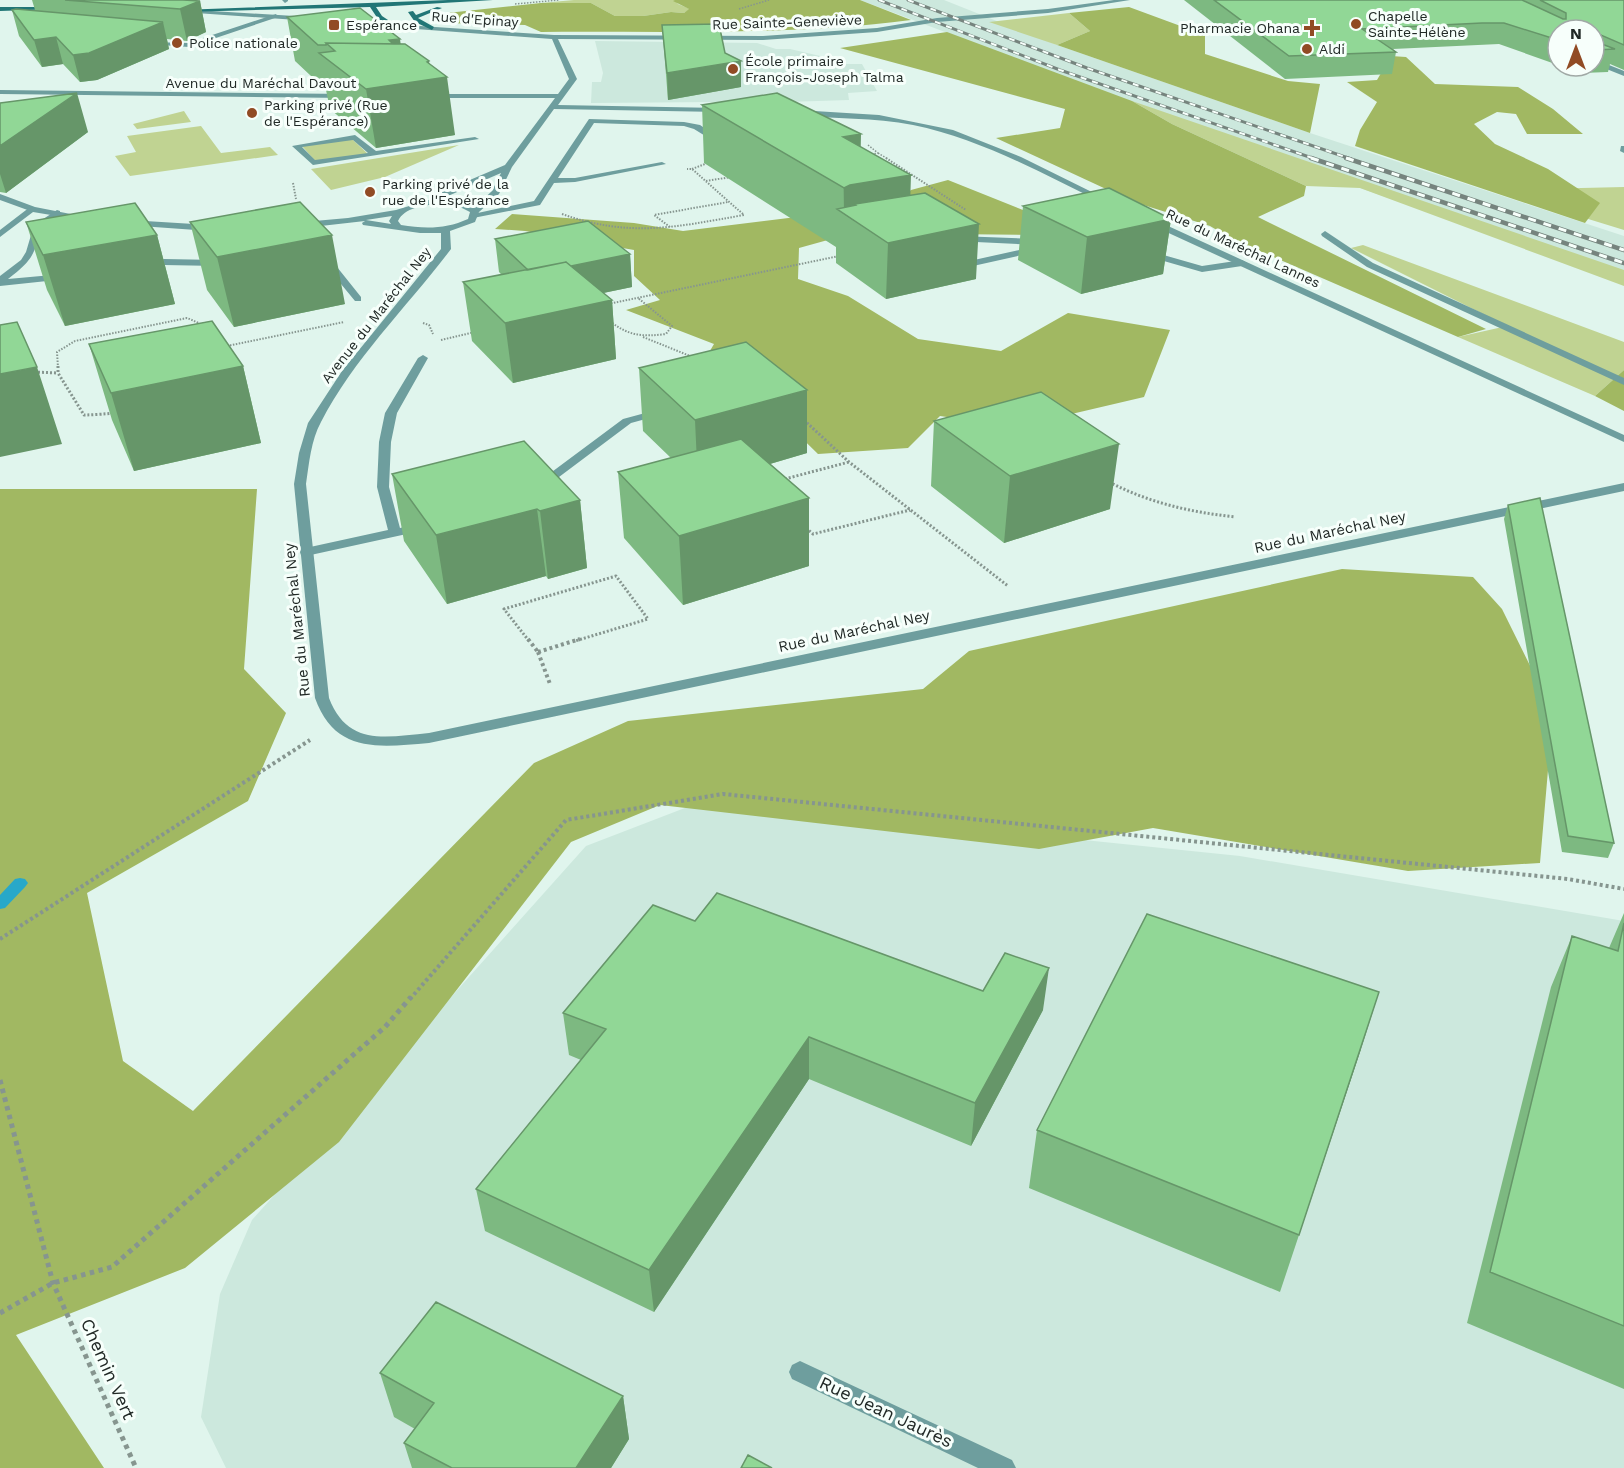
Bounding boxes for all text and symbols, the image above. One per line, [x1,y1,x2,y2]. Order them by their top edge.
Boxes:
street label: Rue d'Epinay [431,8,520,30]
place label: Chapelle Sainte-Hélène [1368,8,1465,40]
street label: Rue Sainte-Geneviève [712,11,862,33]
place label: Espérance [346,17,417,33]
marker: Chapelle Sainte-Hélène [1349,17,1363,31]
marker: Espérance [327,18,341,32]
north arrow [1546,18,1606,78]
place label: Pharmacie Ohana [1180,20,1300,36]
marker: Pharmacie Ohana [1305,21,1319,35]
text: N [1570,24,1582,43]
place label: Police nationale [189,35,298,51]
marker: Police nationale [170,36,184,50]
place label: Aldi [1319,41,1345,57]
marker: Aldi [1300,42,1314,56]
place label: École primaire François-Joseph Talma [745,53,904,85]
marker: École primaire François-Joseph Talma [726,62,740,76]
street label: Avenue du Maréchal Davout [166,75,357,91]
place label: Parking privé (Rue de l'Espérance) [264,97,388,129]
marker: Parking privé (Rue de l'Espérance) [245,106,259,120]
place label: Parking privé de la rue de l'Espérance [382,176,509,208]
marker: Parking privé de la rue de l'Espérance [363,185,377,199]
street label: Rue du Maréchal Lannes [1163,205,1323,291]
street label: Avenue du Maréchal Ney [318,243,434,386]
street label: Rue du Maréchal Ney [1252,507,1408,557]
street label: Rue du Maréchal Ney [280,542,314,698]
street label: Rue du Maréchal Ney [776,606,932,656]
street label: Chemin Vert [77,1315,140,1423]
street label: Rue Jean Jaurès [816,1371,956,1452]

